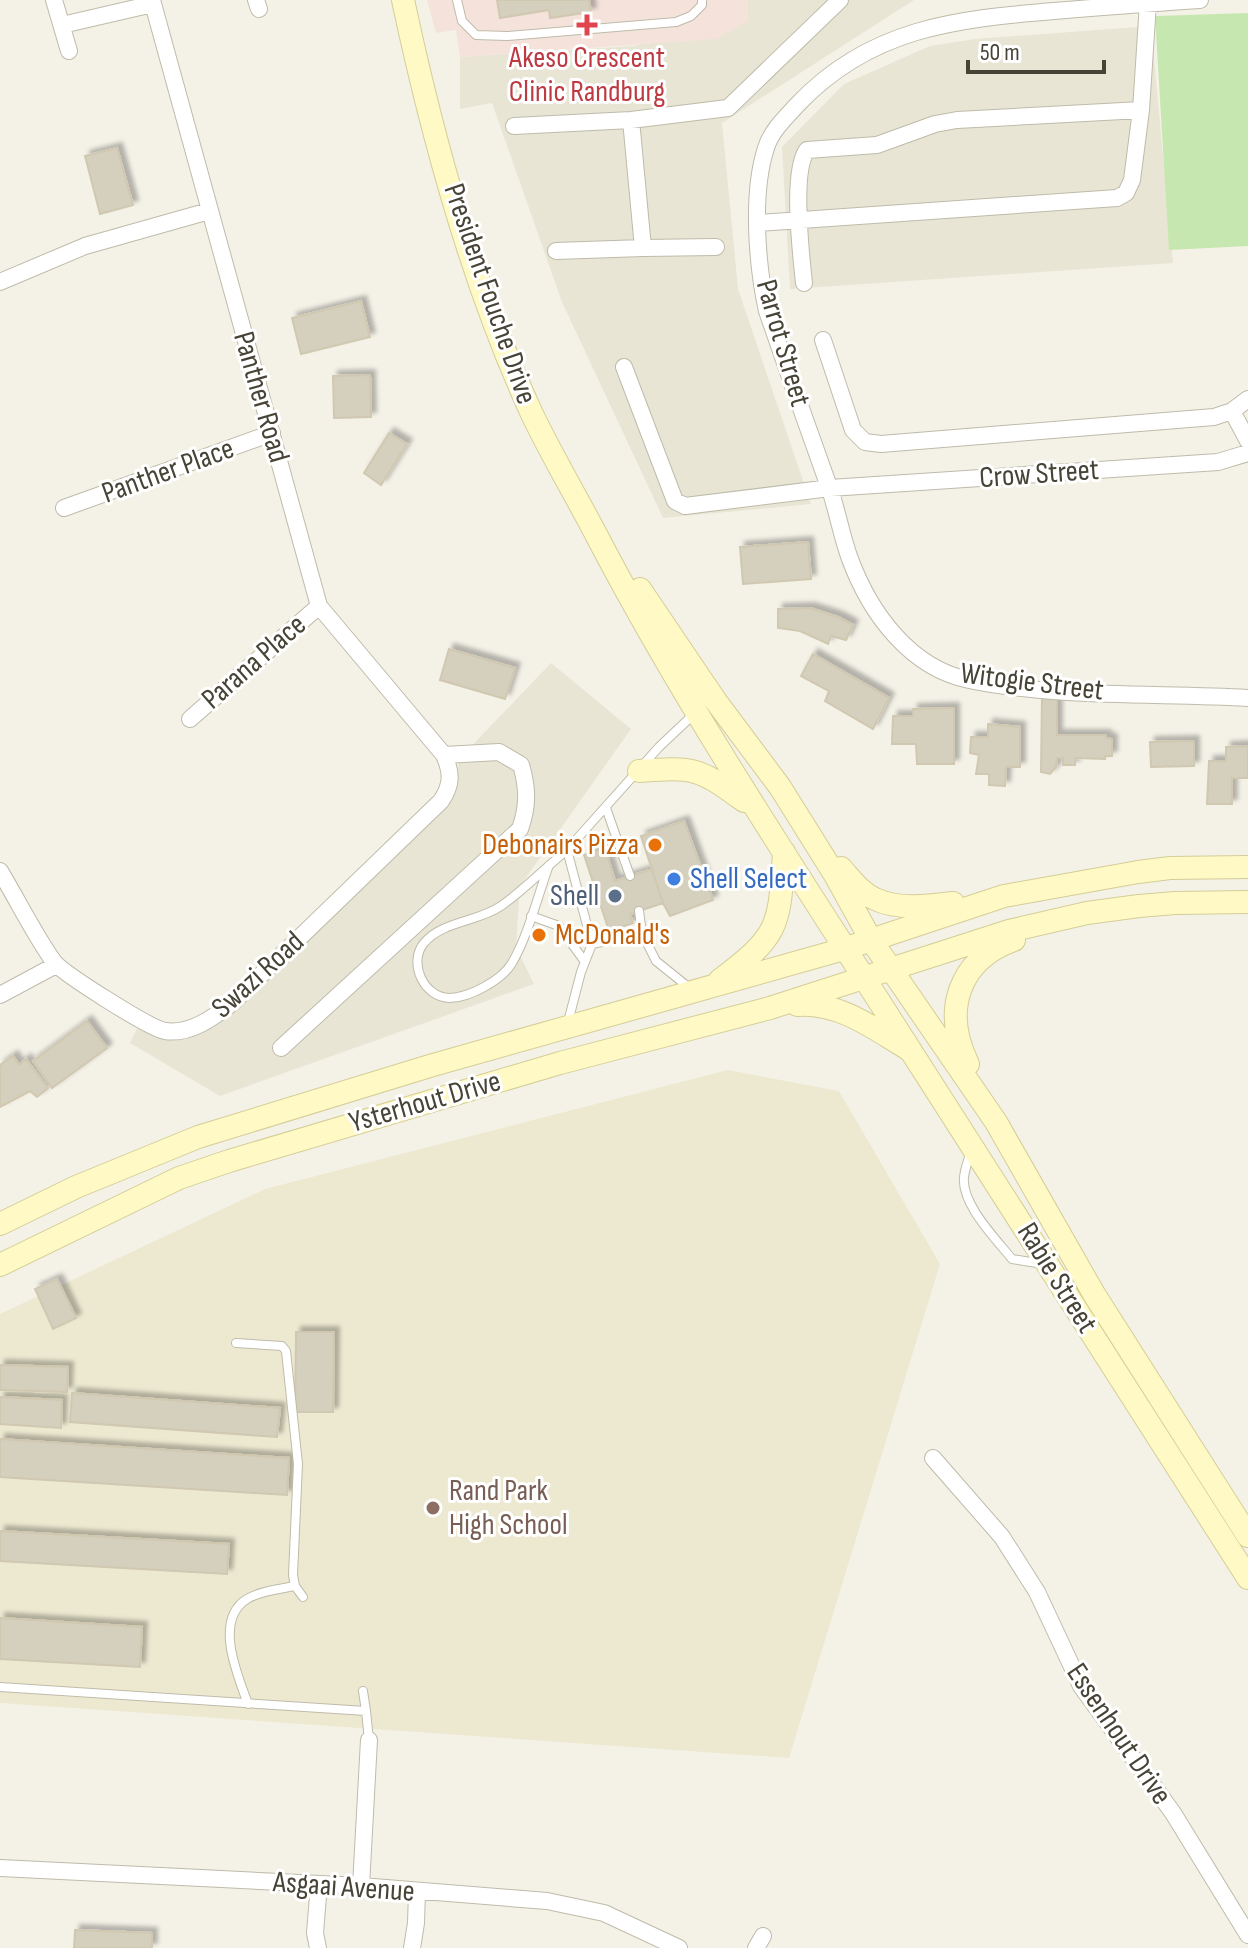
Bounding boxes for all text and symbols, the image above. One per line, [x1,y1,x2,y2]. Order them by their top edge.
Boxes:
marker: Akeso Crescent Clinic Randburg [576,14,598,36]
scale bar [968,24,1104,74]
text: 50 m [980,38,1020,67]
place label: Akeso Crescent Clinic Randburg [508,40,665,110]
street label: President Fouche Drive [435,179,545,409]
street label: Parrot Street [748,275,818,411]
street label: Panther Road [225,327,297,467]
street label: Panther Place [97,430,239,512]
street label: Crow Street [978,452,1100,496]
street label: Parana Place [194,607,314,717]
street label: Witogie Street [958,655,1106,709]
place label: Debonairs Pizza [482,827,639,863]
marker: Debonairs Pizza [646,836,664,854]
place label: Shell Select [690,861,807,897]
marker: Shell Select [665,870,683,888]
place label: Shell [550,878,599,914]
marker: Shell [606,887,624,905]
place label: McDonald's [555,917,670,953]
street label: Swazi Road [204,924,312,1026]
marker: McDonald's [530,926,548,944]
street label: Ysterhout Drive [345,1063,505,1141]
street label: Rabie Street [1009,1216,1105,1340]
place label: Rand Park High School [449,1473,568,1543]
marker: Rand Park High School [424,1499,442,1517]
street label: Essenhout Drive [1059,1657,1179,1811]
street label: Asgaai Avenue [271,1864,416,1910]

